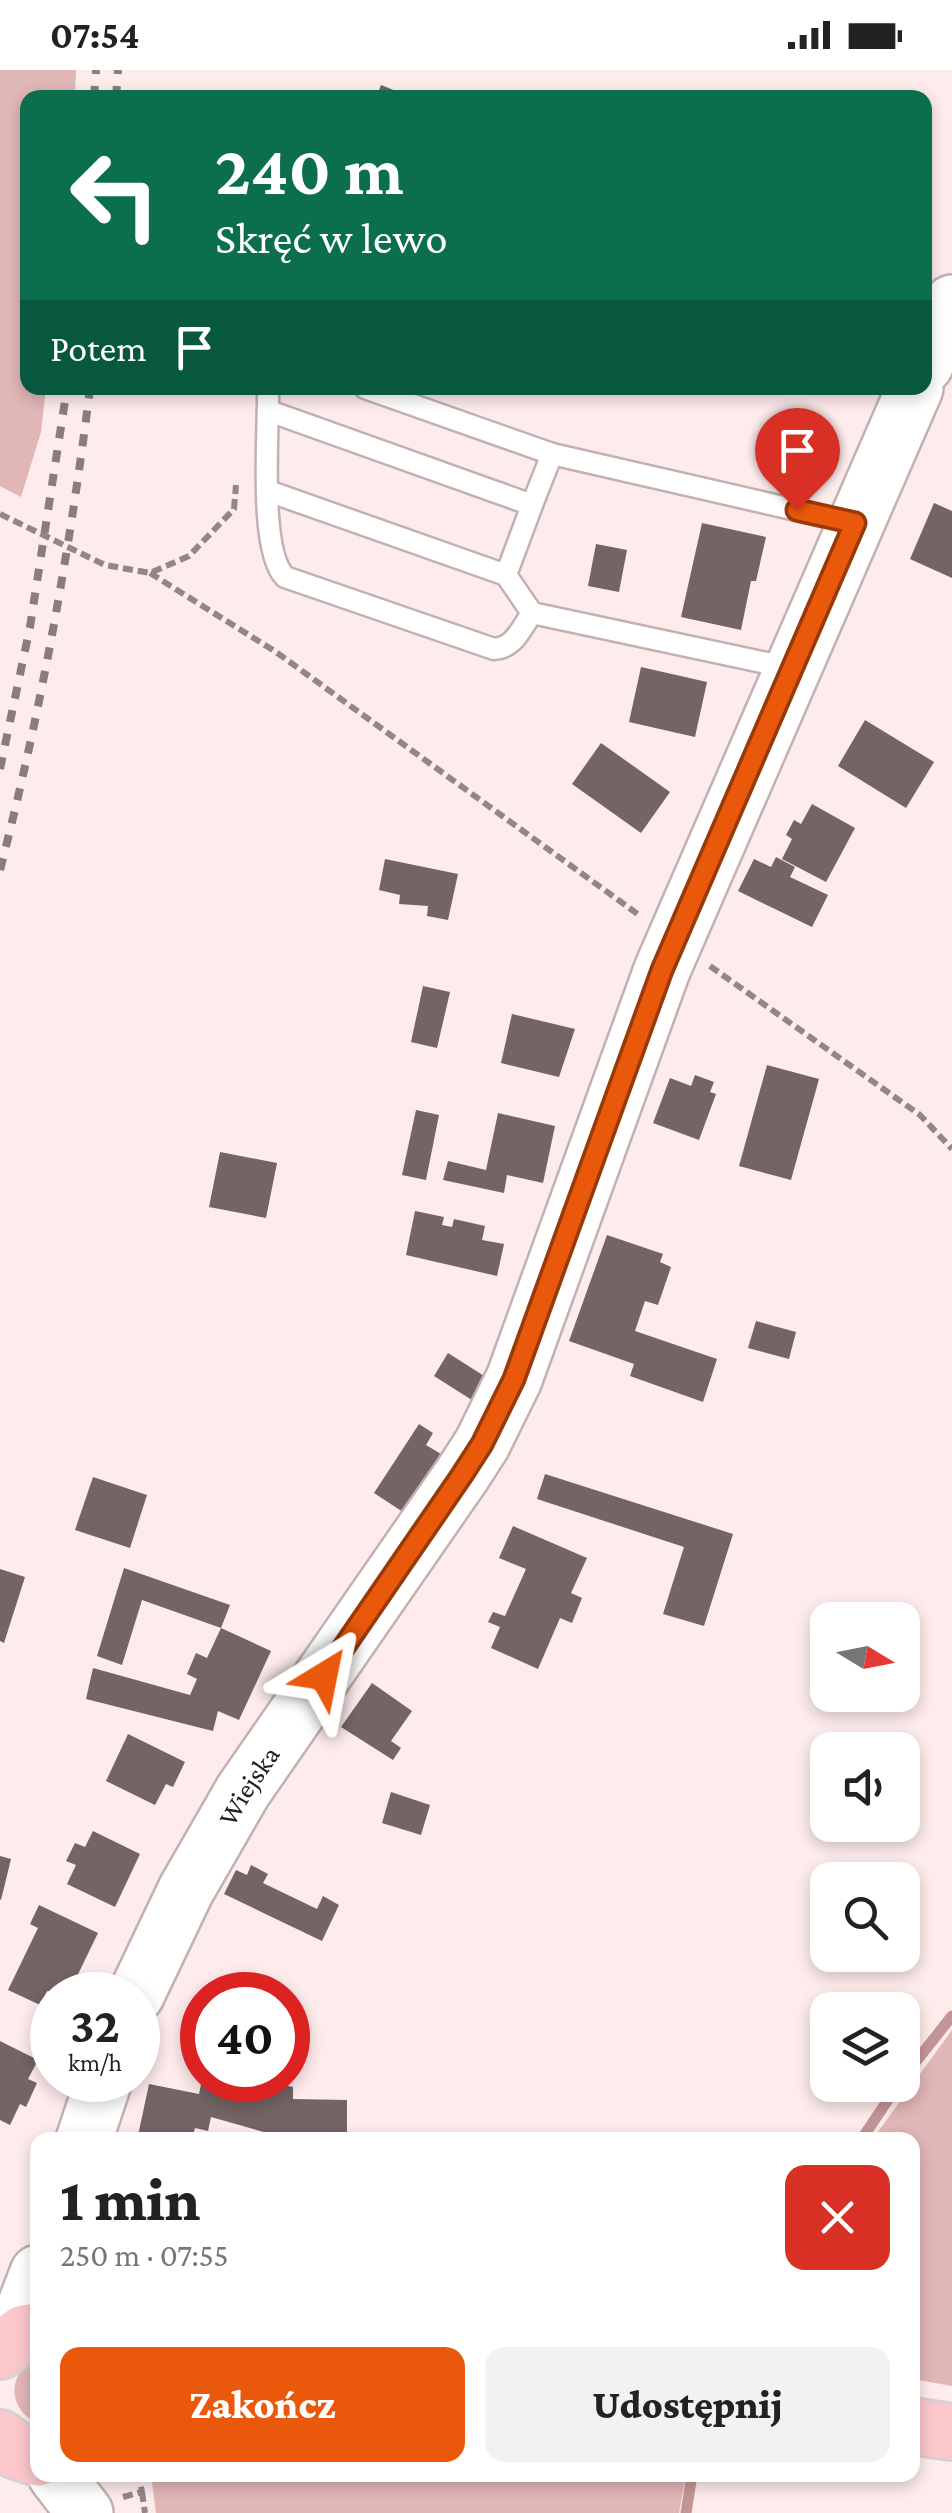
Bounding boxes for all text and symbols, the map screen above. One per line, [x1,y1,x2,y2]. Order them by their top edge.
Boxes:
text: 07:54 [50,14,140,56]
icon: left [50,130,180,260]
text: 240 m [215,131,404,209]
text: Skręć w lewo [215,213,448,263]
icon: arrive [167,320,222,375]
text: Potem [50,327,147,369]
pin [755,408,840,511]
icon: arrive [770,423,825,478]
north arrow [810,1602,920,1712]
map controls [810,1602,920,2102]
position arrow [272,1624,376,1728]
button: sound [810,1732,920,1842]
street label: Wiejska [211,1739,285,1831]
button: search [810,1862,920,1972]
speed limit sign: 40 [180,1972,310,2102]
button: layers [810,1992,920,2102]
text: 32 [70,1997,120,2053]
text: km/h [68,2049,122,2076]
button: close [785,2165,890,2270]
text: 1 min [60,2166,200,2233]
text: 250 m · 07:55 [60,2237,229,2273]
button: Zakończ [60,2347,465,2462]
button: Udostępnij [485,2347,890,2462]

